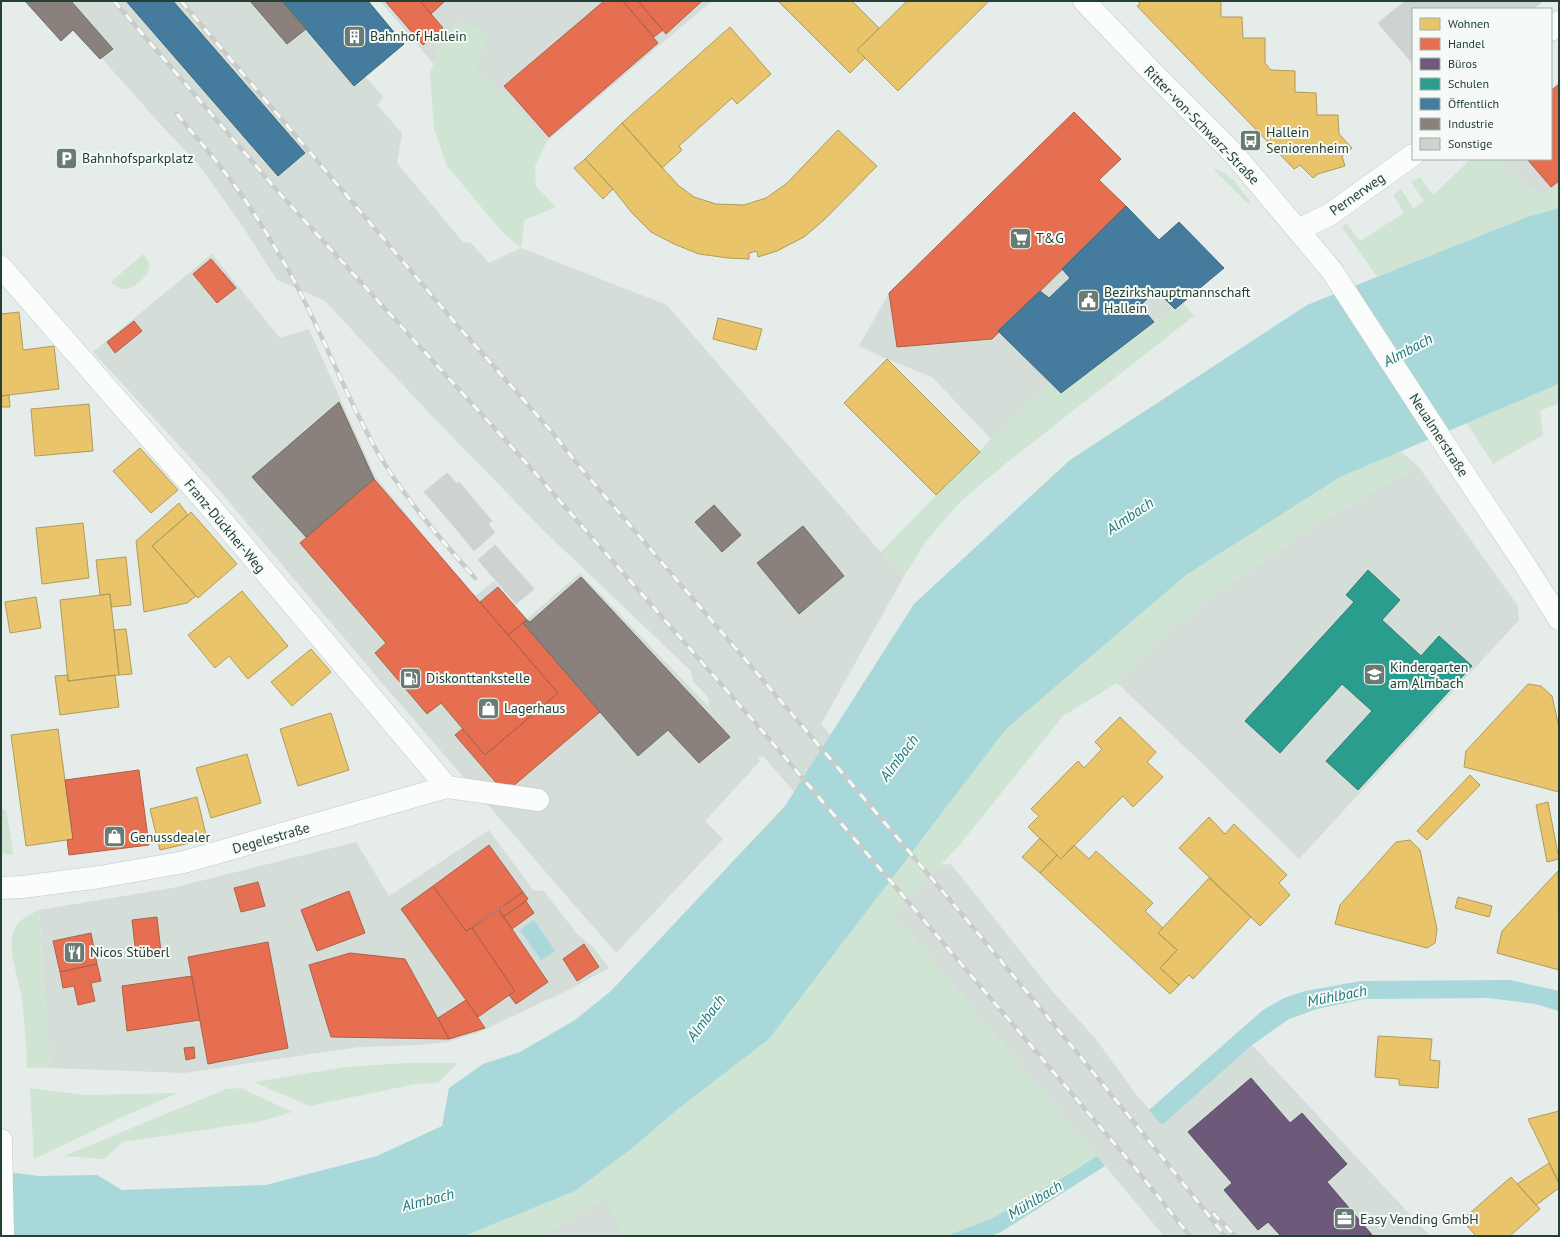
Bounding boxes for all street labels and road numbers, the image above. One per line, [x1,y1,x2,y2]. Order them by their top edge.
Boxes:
street label: Ritter-von-Schwarz-Straße [1140,62,1264,188]
street label: Pernerweg [1326,168,1388,220]
street label: Neualmerstraße [1405,390,1473,480]
street label: Franz-Dückher-Weg [180,475,270,577]
street label: Degelestraße [230,818,312,858]

